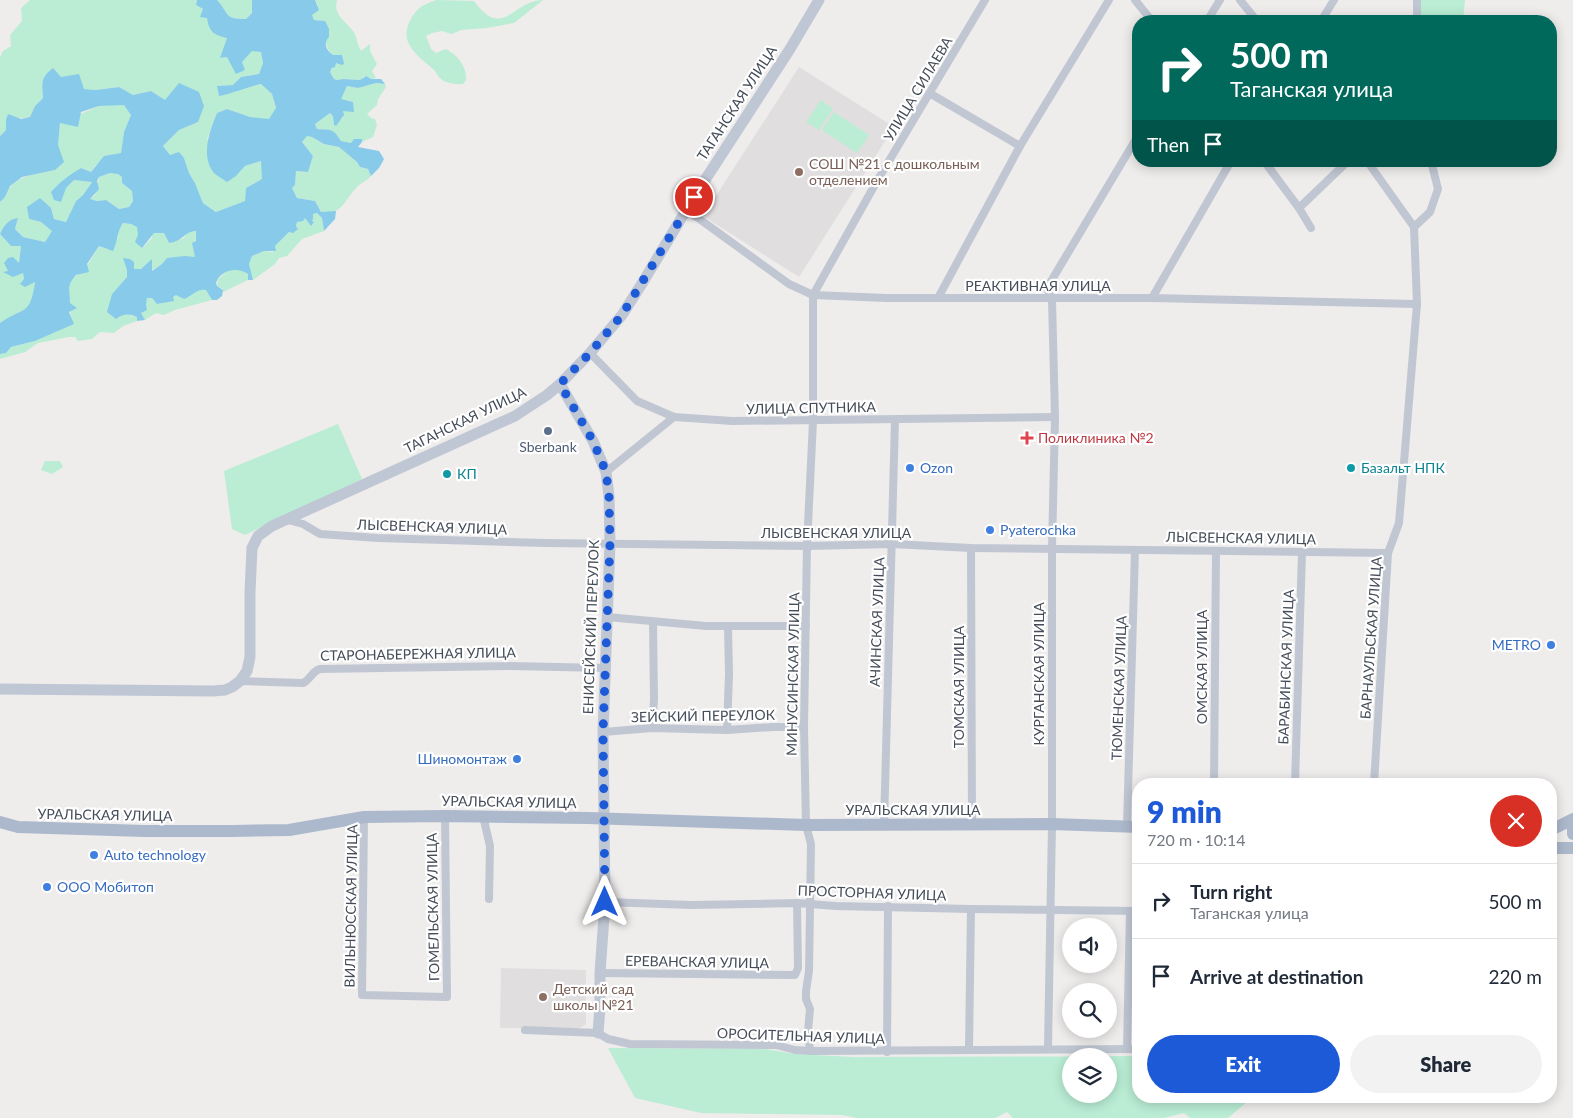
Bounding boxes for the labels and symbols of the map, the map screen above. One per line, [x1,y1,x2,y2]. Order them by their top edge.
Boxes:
street label: УЛИЦА СИЛАЕВА [880,33,956,144]
street label: ТАГАНСКАЯ УЛИЦА [693,42,780,163]
place label: СОШ №21 с дошкольным отделением [809,155,980,188]
marker: СОШ №21 с дошкольным отделением [793,166,805,178]
pin [673,176,715,218]
street label: РЕАКТИВНАЯ УЛИЦА [965,277,1111,294]
street label: ТАГАНСКАЯ УЛИЦА [401,382,529,456]
street label: УЛИЦА СПУТНИКА [746,398,876,417]
marker: Sberbank [542,425,554,437]
place label: Поликлиника №2 [1038,429,1154,446]
marker: Поликлиника №2 [1020,431,1034,445]
place label: Sberbank [519,438,578,455]
place label: Ozon [920,459,953,476]
place label: Базальт НПК [1361,459,1445,476]
marker: Ozon [904,462,916,474]
marker: Базальт НПК [1345,462,1357,474]
place label: КП [457,465,477,482]
marker: КП [441,468,453,480]
street label: ЛЫСВЕНСКАЯ УЛИЦА [356,515,508,538]
place label: Pyaterochka [1000,521,1076,538]
street label: ЛЫСВЕНСКАЯ УЛИЦА [760,524,912,541]
marker: Pyaterochka [984,524,996,536]
street label: ЛЫСВЕНСКАЯ УЛИЦА [1165,528,1317,547]
street label: ЕНИСЕЙСКИЙ ПЕРЕУЛОК [579,539,602,715]
street label: АЧИНСКАЯ УЛИЦА [866,556,887,687]
street label: БАРНАУЛЬСКАЯ УЛИЦА [1356,556,1385,720]
street label: БАРАБИНСКАЯ УЛИЦА [1274,588,1297,745]
street label: МИНУСИНСКАЯ УЛИЦА [783,591,802,756]
street label: КУРГАНСКАЯ УЛИЦА [1030,602,1047,746]
street label: ОМСКАЯ УЛИЦА [1193,609,1210,724]
street label: ТЮМЕНСКАЯ УЛИЦА [1107,615,1130,761]
street label: ТОМСКАЯ УЛИЦА [950,625,967,748]
place label: METRO [1492,636,1541,653]
marker: METRO [1545,639,1557,651]
street label: СТАРОНАБЕРЕЖНАЯ УЛИЦА [320,643,517,664]
street label: ЗЕЙСКИЙ ПЕРЕУЛОК [631,706,776,725]
place label: Шиномонтаж [417,750,507,767]
marker: Шиномонтаж [511,753,523,765]
street label: УРАЛЬСКАЯ УЛИЦА [441,792,577,811]
street label: УРАЛЬСКАЯ УЛИЦА [845,801,981,818]
street label: УРАЛЬСКАЯ УЛИЦА [37,805,173,824]
street label: ВИЛЬНЮССКАЯ УЛИЦА [341,824,360,988]
street label: ГОМЕЛЬСКАЯ УЛИЦА [423,832,442,981]
place label: Auto technology [104,846,207,863]
marker: Auto technology [88,849,100,861]
position arrow [578,875,630,927]
place label: ООО Мобитоп [57,878,154,895]
marker: ООО Мобитоп [41,881,53,893]
street label: ПРОСТОРНАЯ УЛИЦА [797,881,947,904]
street label: ЕРЕВАНСКАЯ УЛИЦА [625,952,770,971]
place label: Детский сад школы №21 [553,980,634,1013]
marker: Детский сад школы №21 [537,991,549,1003]
street label: ОРОСИТЕЛЬНАЯ УЛИЦА [717,1024,886,1047]

